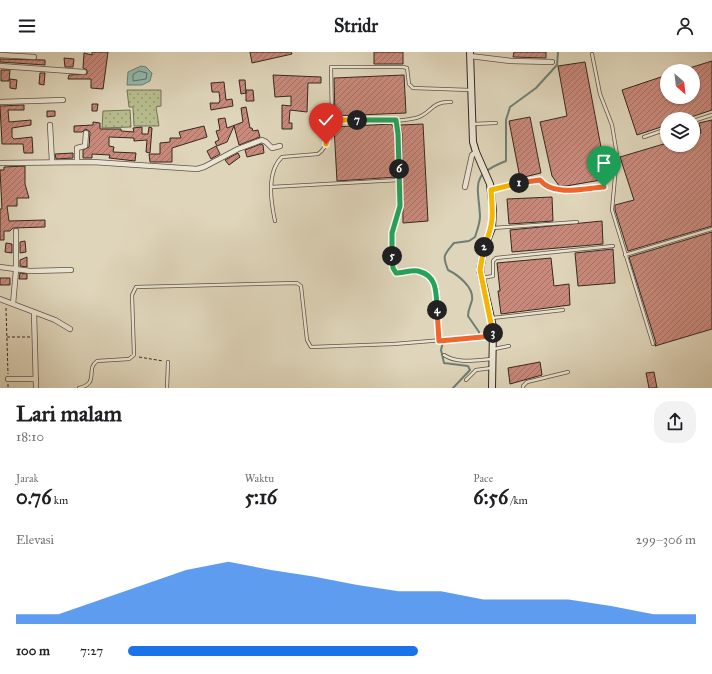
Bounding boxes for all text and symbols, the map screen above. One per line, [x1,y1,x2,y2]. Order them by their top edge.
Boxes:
icon: menu [16,15,38,37]
text: Stridr [334,15,378,37]
icon: person [674,15,696,37]
north arrow [660,64,700,104]
map controls [660,64,700,152]
pin [309,103,343,144]
icon: check [315,109,337,131]
pin: 7 [347,110,367,130]
button: layers [660,112,700,152]
text: 7 [354,113,360,126]
pin [587,146,621,187]
icon: arrive [593,152,615,174]
pin: 6 [389,159,409,179]
text: 6 [396,162,402,175]
pin: 1 [509,173,529,193]
text: 1 [517,176,521,189]
pin: 2 [474,237,494,257]
text: 2 [481,240,487,253]
pin: 5 [382,246,402,266]
text: 5 [389,249,395,262]
pin: 4 [427,300,447,320]
text: 4 [434,303,440,316]
pin: 3 [483,323,503,343]
text: 3 [491,326,495,339]
text: Lari malam [16,400,122,427]
button: share [654,401,696,443]
text: 18:10 [16,429,44,445]
text: Jarak [16,472,39,485]
text: Waktu [245,472,274,485]
text: Pace [473,472,493,485]
text: 0.76 [16,485,51,509]
text: 5:16 [245,485,277,509]
text: 6:56 [473,485,508,509]
text: km [51,494,68,507]
text: /km [508,494,528,507]
text: Elevasi [16,532,54,548]
text: 299–306 m [636,532,696,548]
text: 100 m [16,643,50,659]
text: 7:27 [80,643,103,659]

